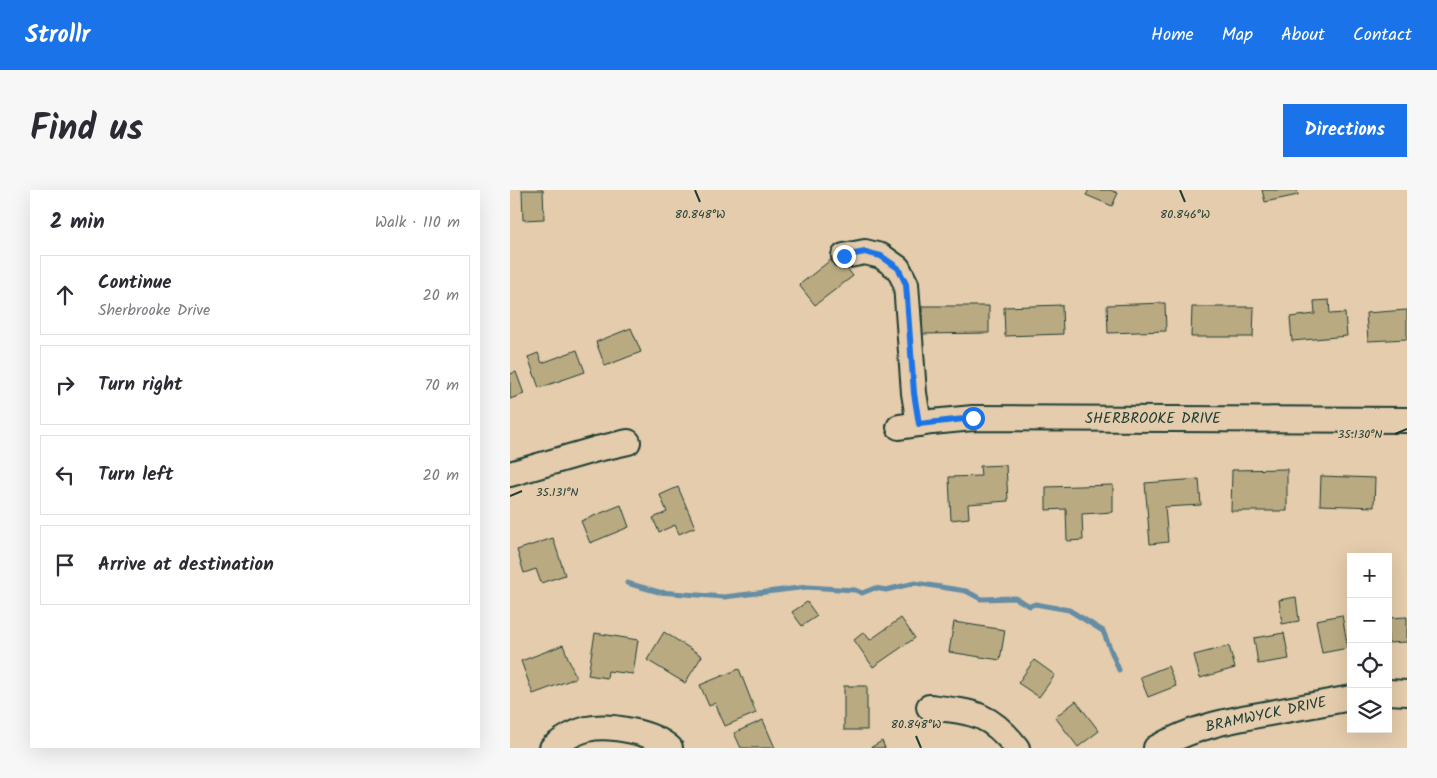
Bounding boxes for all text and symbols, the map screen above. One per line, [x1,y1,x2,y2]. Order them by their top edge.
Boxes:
text: Strollr [25,16,90,55]
text: Home [1151,21,1194,50]
text: Map [1222,21,1253,50]
text: About [1281,21,1325,50]
text: Contact [1353,21,1412,50]
text: Find us [30,102,143,158]
button: Directions [1283,104,1407,157]
text: 80.848°W [675,205,725,224]
text: 80.846°W [1160,205,1210,224]
text: 2 min [50,206,105,239]
text: Walk · 110 m [375,210,460,235]
route end [833,245,856,268]
text: Continue [98,268,171,298]
icon: ahead [51,281,79,309]
text: 20 m [423,283,459,308]
text: Sherbrooke Drive [98,298,210,323]
text: Turn right [98,370,183,400]
icon: right [51,371,79,399]
text: 70 m [424,373,459,398]
route start [962,407,985,430]
street label: SHERBROOKE DRIVE [1085,407,1222,431]
text: 35.130°N [1338,425,1382,444]
text: Turn left [98,460,173,490]
icon: left [51,461,79,489]
text: 20 m [423,463,459,488]
text: 35.131°N [536,483,578,502]
text: Arrive at destination [98,550,274,580]
icon: arrive [51,551,79,579]
map controls [1347,553,1392,733]
button: + [1347,553,1392,598]
button: − [1347,598,1392,643]
button: locate [1347,643,1392,688]
button: layers [1347,688,1392,733]
street label: BRAMWYCK DRIVE [1203,690,1330,740]
text: 80.848°W [891,715,941,734]

